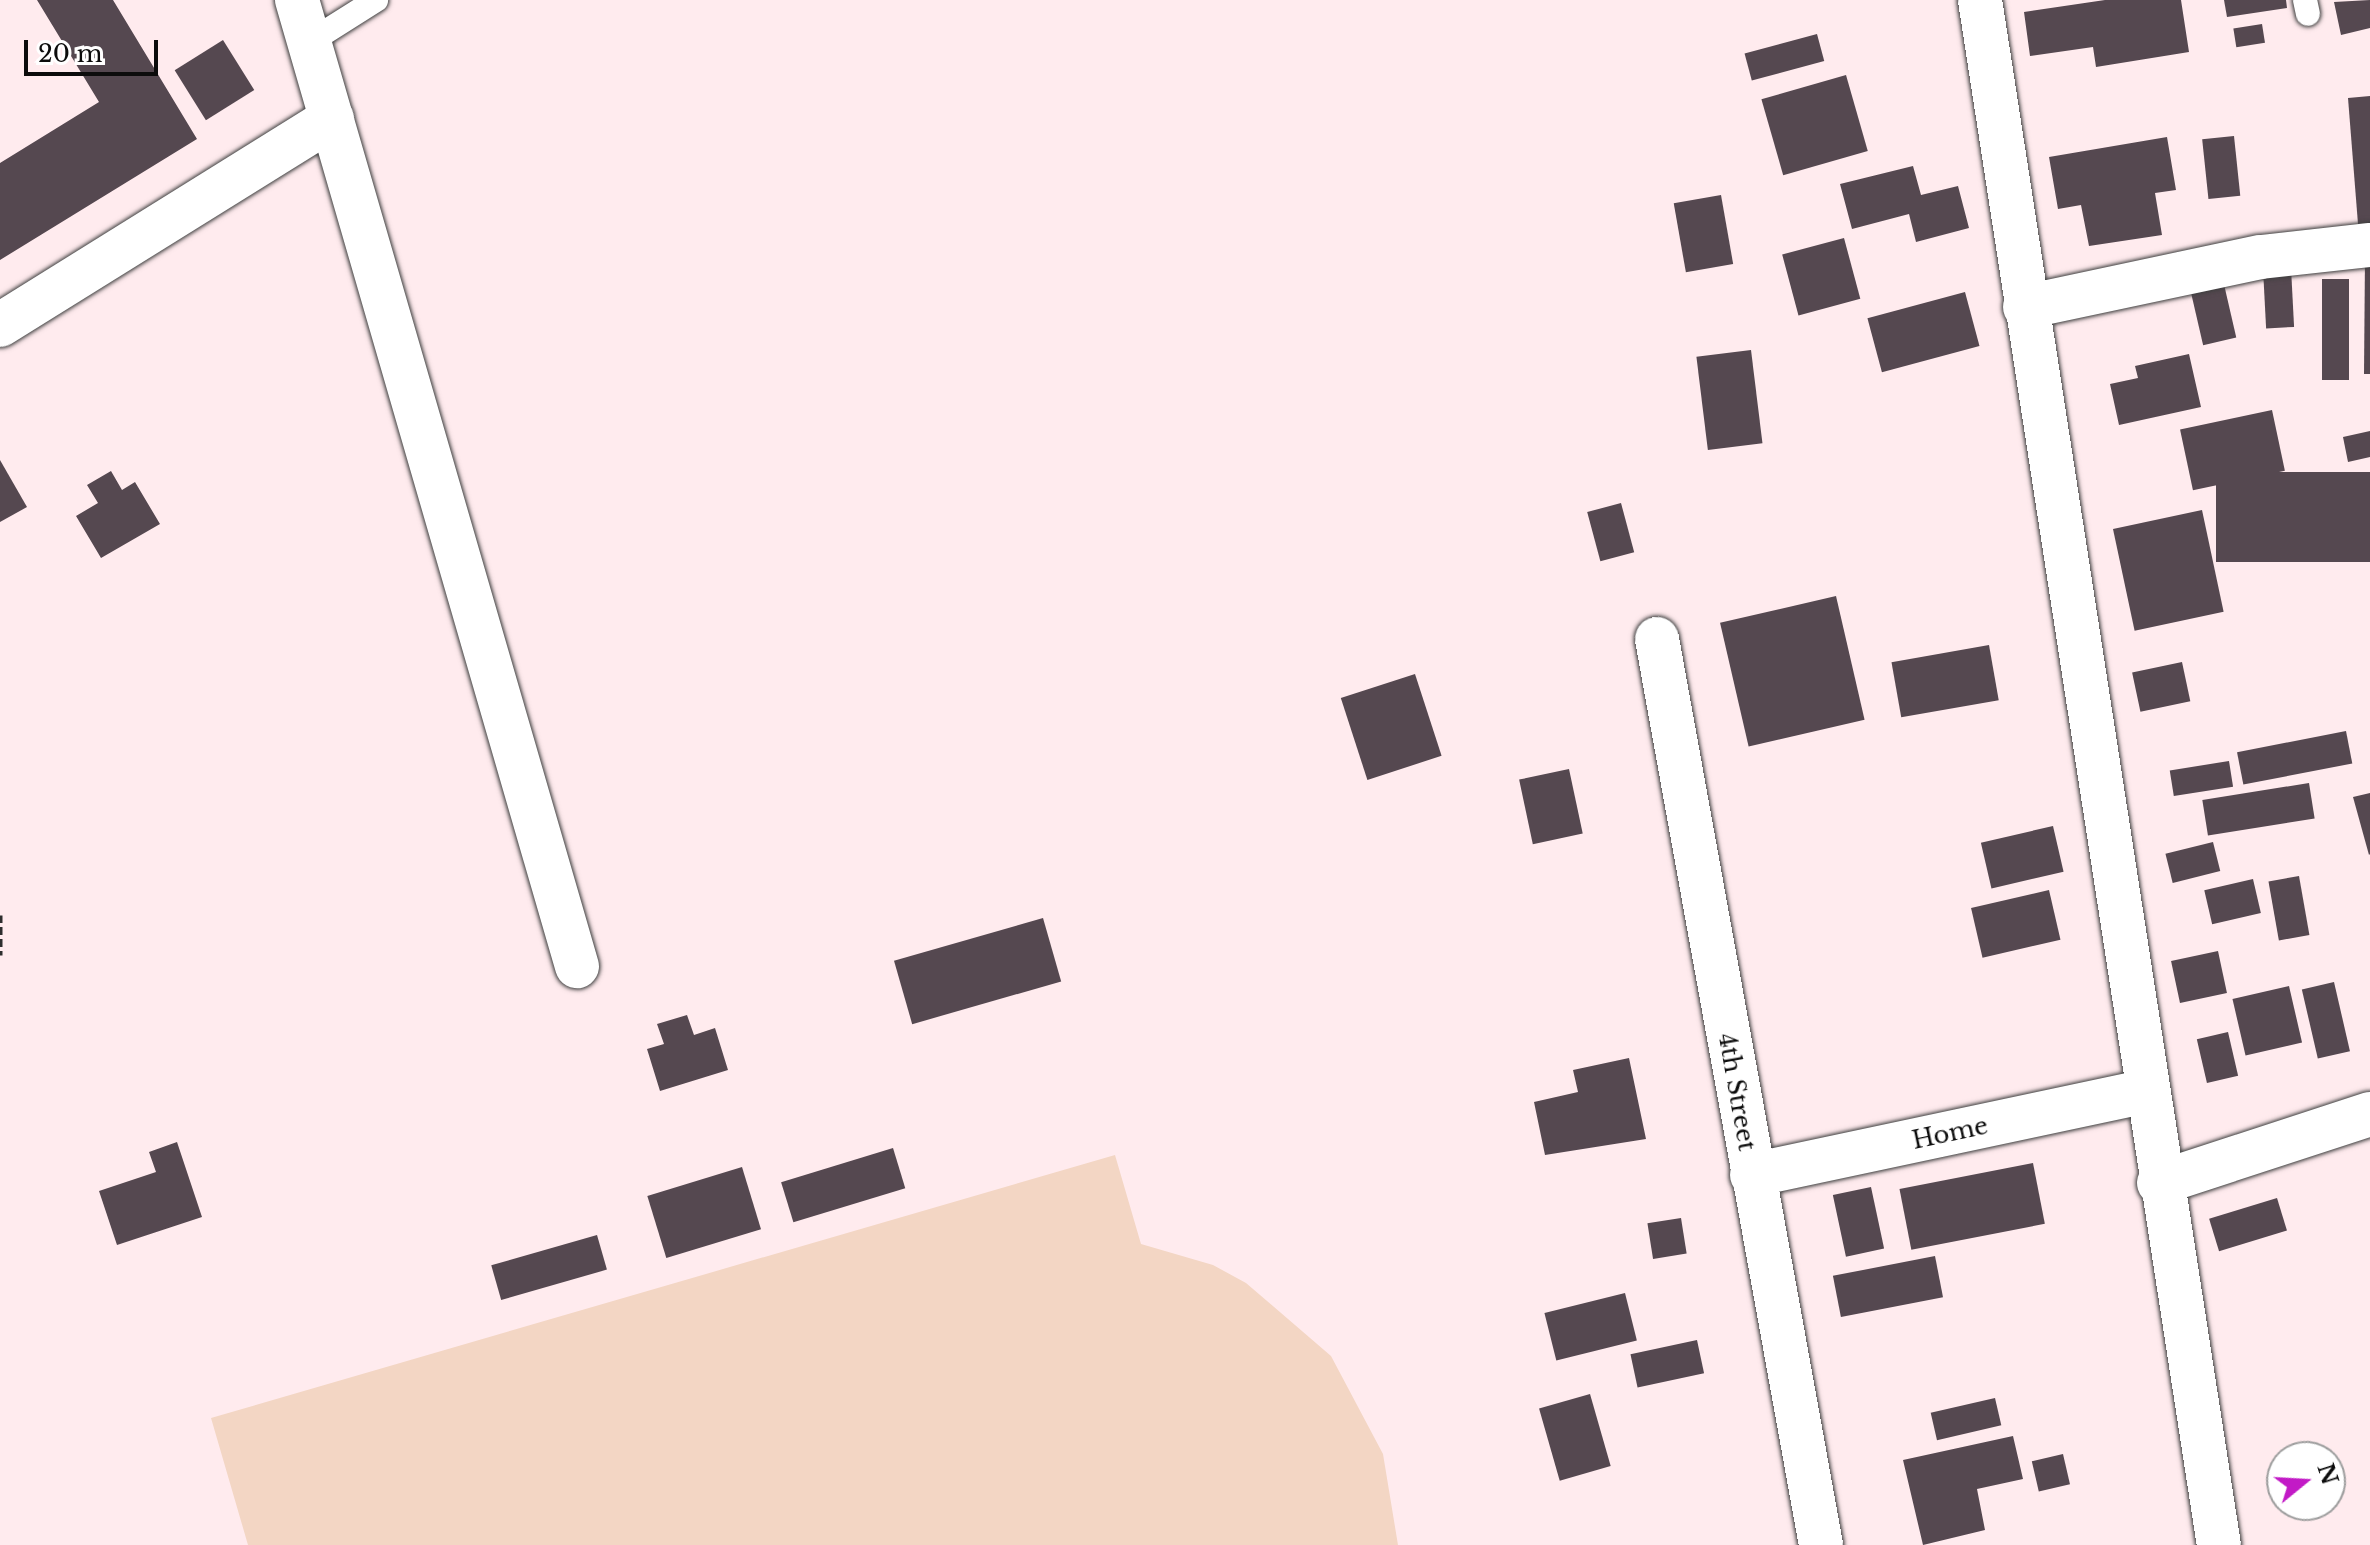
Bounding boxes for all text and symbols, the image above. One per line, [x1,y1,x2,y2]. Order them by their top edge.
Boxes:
scale bar [28,24,162,74]
text: 20 m [38,39,103,68]
street label: 4th Street [1713,1031,1761,1153]
street label: Home [1909,1111,1991,1155]
north arrow [2266,1441,2346,1521]
text: N [2311,1460,2343,1488]

